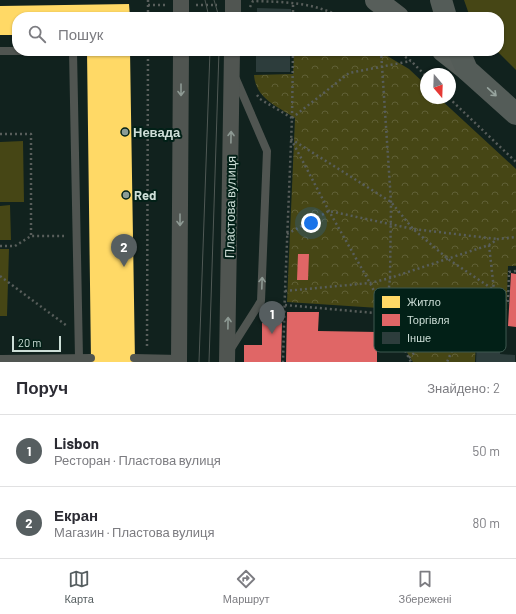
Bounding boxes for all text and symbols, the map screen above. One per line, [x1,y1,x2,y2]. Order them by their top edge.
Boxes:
search box [12,12,504,56]
icon: search [26,23,48,45]
text: Пошук [58,25,103,43]
north arrow [420,68,456,104]
one-way arrow [177,83,185,96]
one-way arrow [486,87,496,96]
place label: Невада [133,124,181,140]
marker: Невада [120,127,130,137]
one-way arrow [227,131,235,144]
street label: Пластова вулиця [221,156,239,258]
place label: Red [134,187,156,203]
marker: Red [121,190,131,200]
one-way arrow [176,213,184,226]
your location [301,213,321,233]
pin: 2 [111,234,137,267]
one-way arrow [258,277,265,290]
legend [374,288,506,352]
text: Житло [407,295,441,308]
pin: 1 [259,301,285,334]
text: Торгівля [407,313,450,326]
one-way arrow [224,317,232,330]
text: Інше [407,331,431,344]
scale bar [12,334,61,353]
text: 20 m [18,336,41,349]
text: Поруч [16,377,68,397]
text: Знайдено: 2 [427,380,500,396]
text: Lisbon [54,434,99,452]
text: 1 [27,443,31,459]
text: 50 m [473,443,500,459]
text: Ресторан · Пластова вулиця [54,452,221,468]
text: Екран [54,506,98,524]
text: 2 [25,515,33,531]
text: 80 m [473,515,500,531]
text: Магазин · Пластова вулиця [54,524,215,540]
tab: Карта [64,568,94,605]
tab: Маршрут [223,568,270,605]
tab: Збережені [399,568,452,605]

